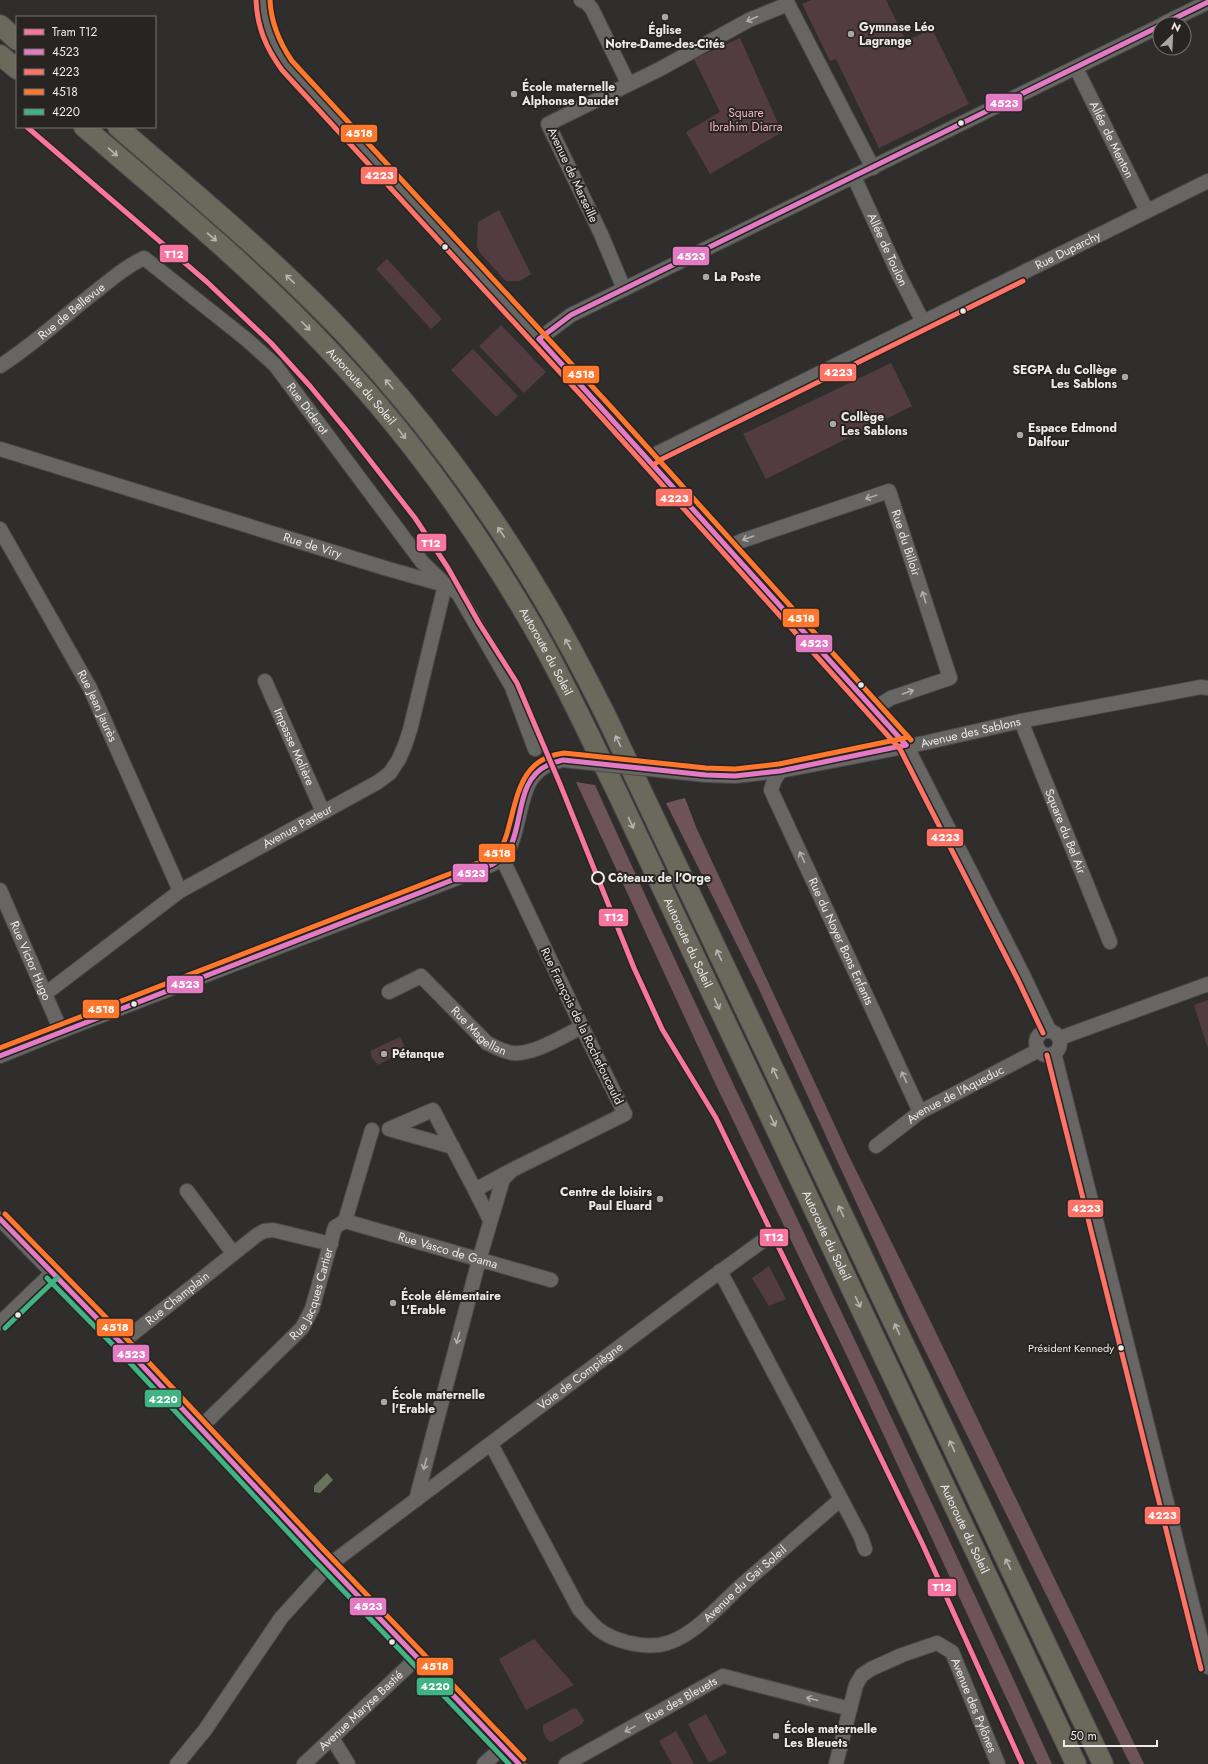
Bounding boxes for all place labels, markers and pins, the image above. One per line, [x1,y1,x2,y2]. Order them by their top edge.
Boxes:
marker: Église Notre-Dame-des-Cités [660,12,670,22]
place label: Gymnase Léo Lagrange [859,18,935,50]
place label: Église Notre-Dame-des-Cités [605,21,725,53]
marker: Gymnase Léo Lagrange [846,29,856,39]
place label: École maternelle Alphonse Daudet [521,78,619,110]
marker: École maternelle Alphonse Daudet [509,89,519,99]
unlabelled marker [956,118,966,128]
unlabelled marker [440,242,450,252]
place label: La Poste [714,268,761,286]
marker: La Poste [701,272,711,282]
unlabelled marker [958,306,968,316]
place label: SEGPA du Collège Les Sablons [1012,361,1118,393]
marker: SEGPA du Collège Les Sablons [1120,372,1130,382]
place label: Collège Les Sablons [841,408,908,440]
marker: Collège Les Sablons [828,419,838,429]
place label: Espace Edmond Dalfour [1028,419,1117,451]
marker: Espace Edmond Dalfour [1015,430,1025,440]
unlabelled marker [856,680,866,690]
place label: Côteaux de l'Orge [608,869,711,887]
marker: Côteaux de l'Orge [591,871,605,885]
unlabelled marker [129,999,139,1009]
place label: Pétanque [392,1045,444,1063]
marker: Pétanque [379,1049,389,1059]
place label: Centre de loisirs Paul Eluard [560,1183,653,1215]
marker: Centre de loisirs Paul Eluard [655,1194,665,1204]
place label: École élémentaire L'Erable [401,1287,501,1319]
marker: École élémentaire L'Erable [388,1298,398,1308]
unlabelled marker [13,1310,23,1320]
place label: Président Kennedy [1028,1340,1114,1356]
marker: Président Kennedy [1116,1343,1126,1353]
place label: École maternelle l'Erable [392,1386,485,1418]
marker: École maternelle l'Erable [379,1397,389,1407]
unlabelled marker [387,1637,397,1647]
place label: École maternelle Les Bleuets [784,1720,877,1752]
marker: École maternelle Les Bleuets [771,1731,781,1741]

